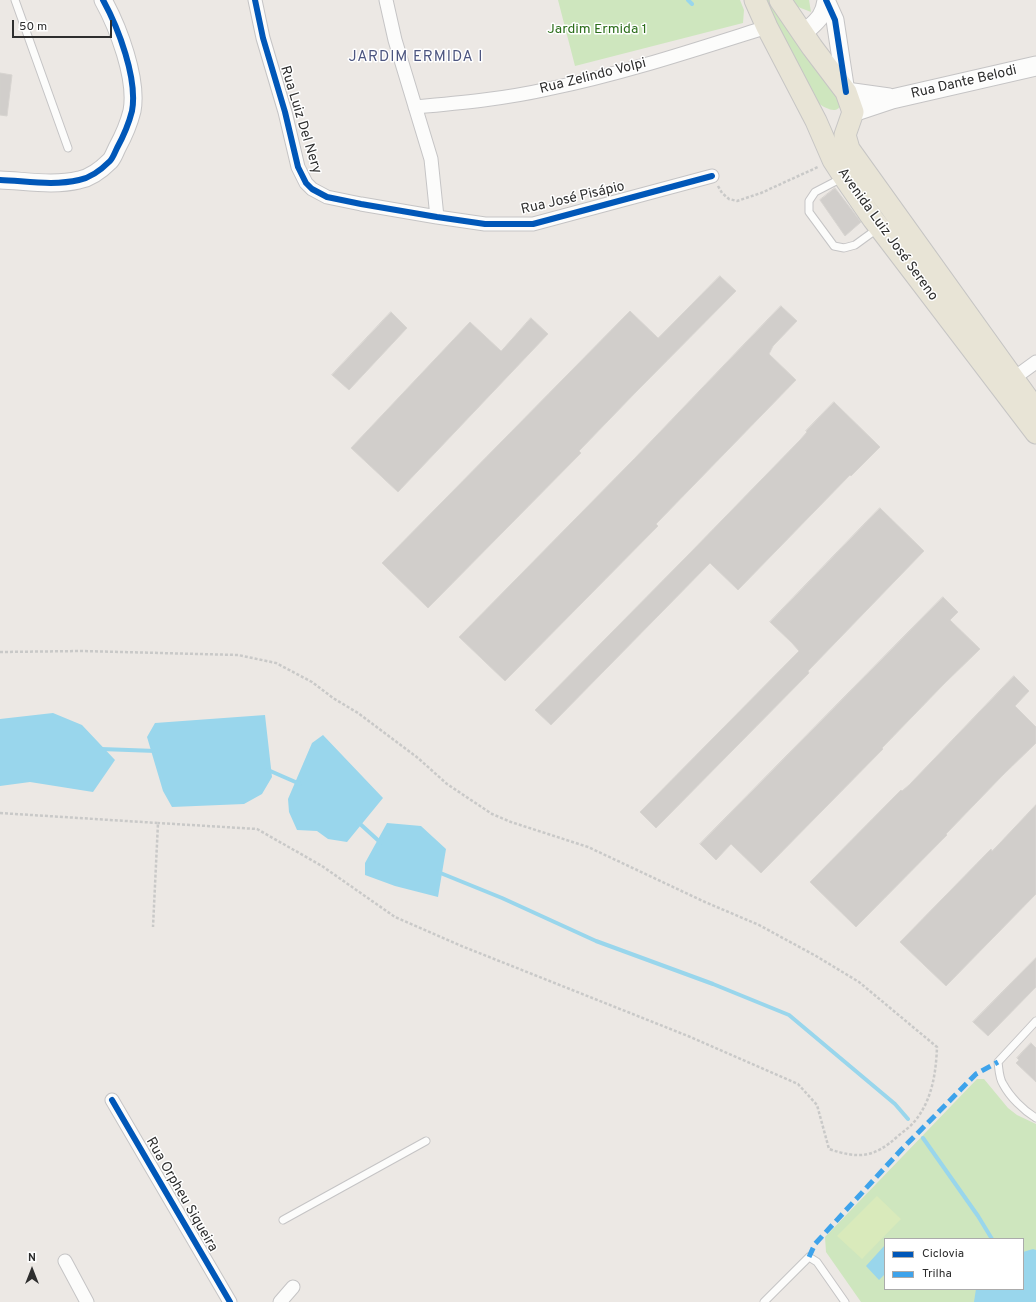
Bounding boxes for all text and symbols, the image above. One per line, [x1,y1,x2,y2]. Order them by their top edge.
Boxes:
scale bar [14,12,114,38]
text: 50 m [19,19,47,35]
park label: Jardim Ermida 1 [547,22,647,38]
district label: JARDIM ERMIDA I [349,49,483,67]
street label: Rua Zelindo Volpi [538,56,648,98]
street label: Rua Dante Belodi [909,63,1019,103]
street label: Rua Luiz Del Nery [276,64,324,176]
street label: Avenida Luiz José Sereno [833,165,941,305]
street label: Rua José Pisápio [520,179,626,219]
street label: Rua Orpheu Siqueira [141,1135,221,1255]
legend [884,1238,1024,1290]
text: Ciclovia [922,1246,964,1262]
north arrow [12,1250,52,1290]
text: N [28,1251,36,1265]
text: Trilha [922,1266,952,1282]

